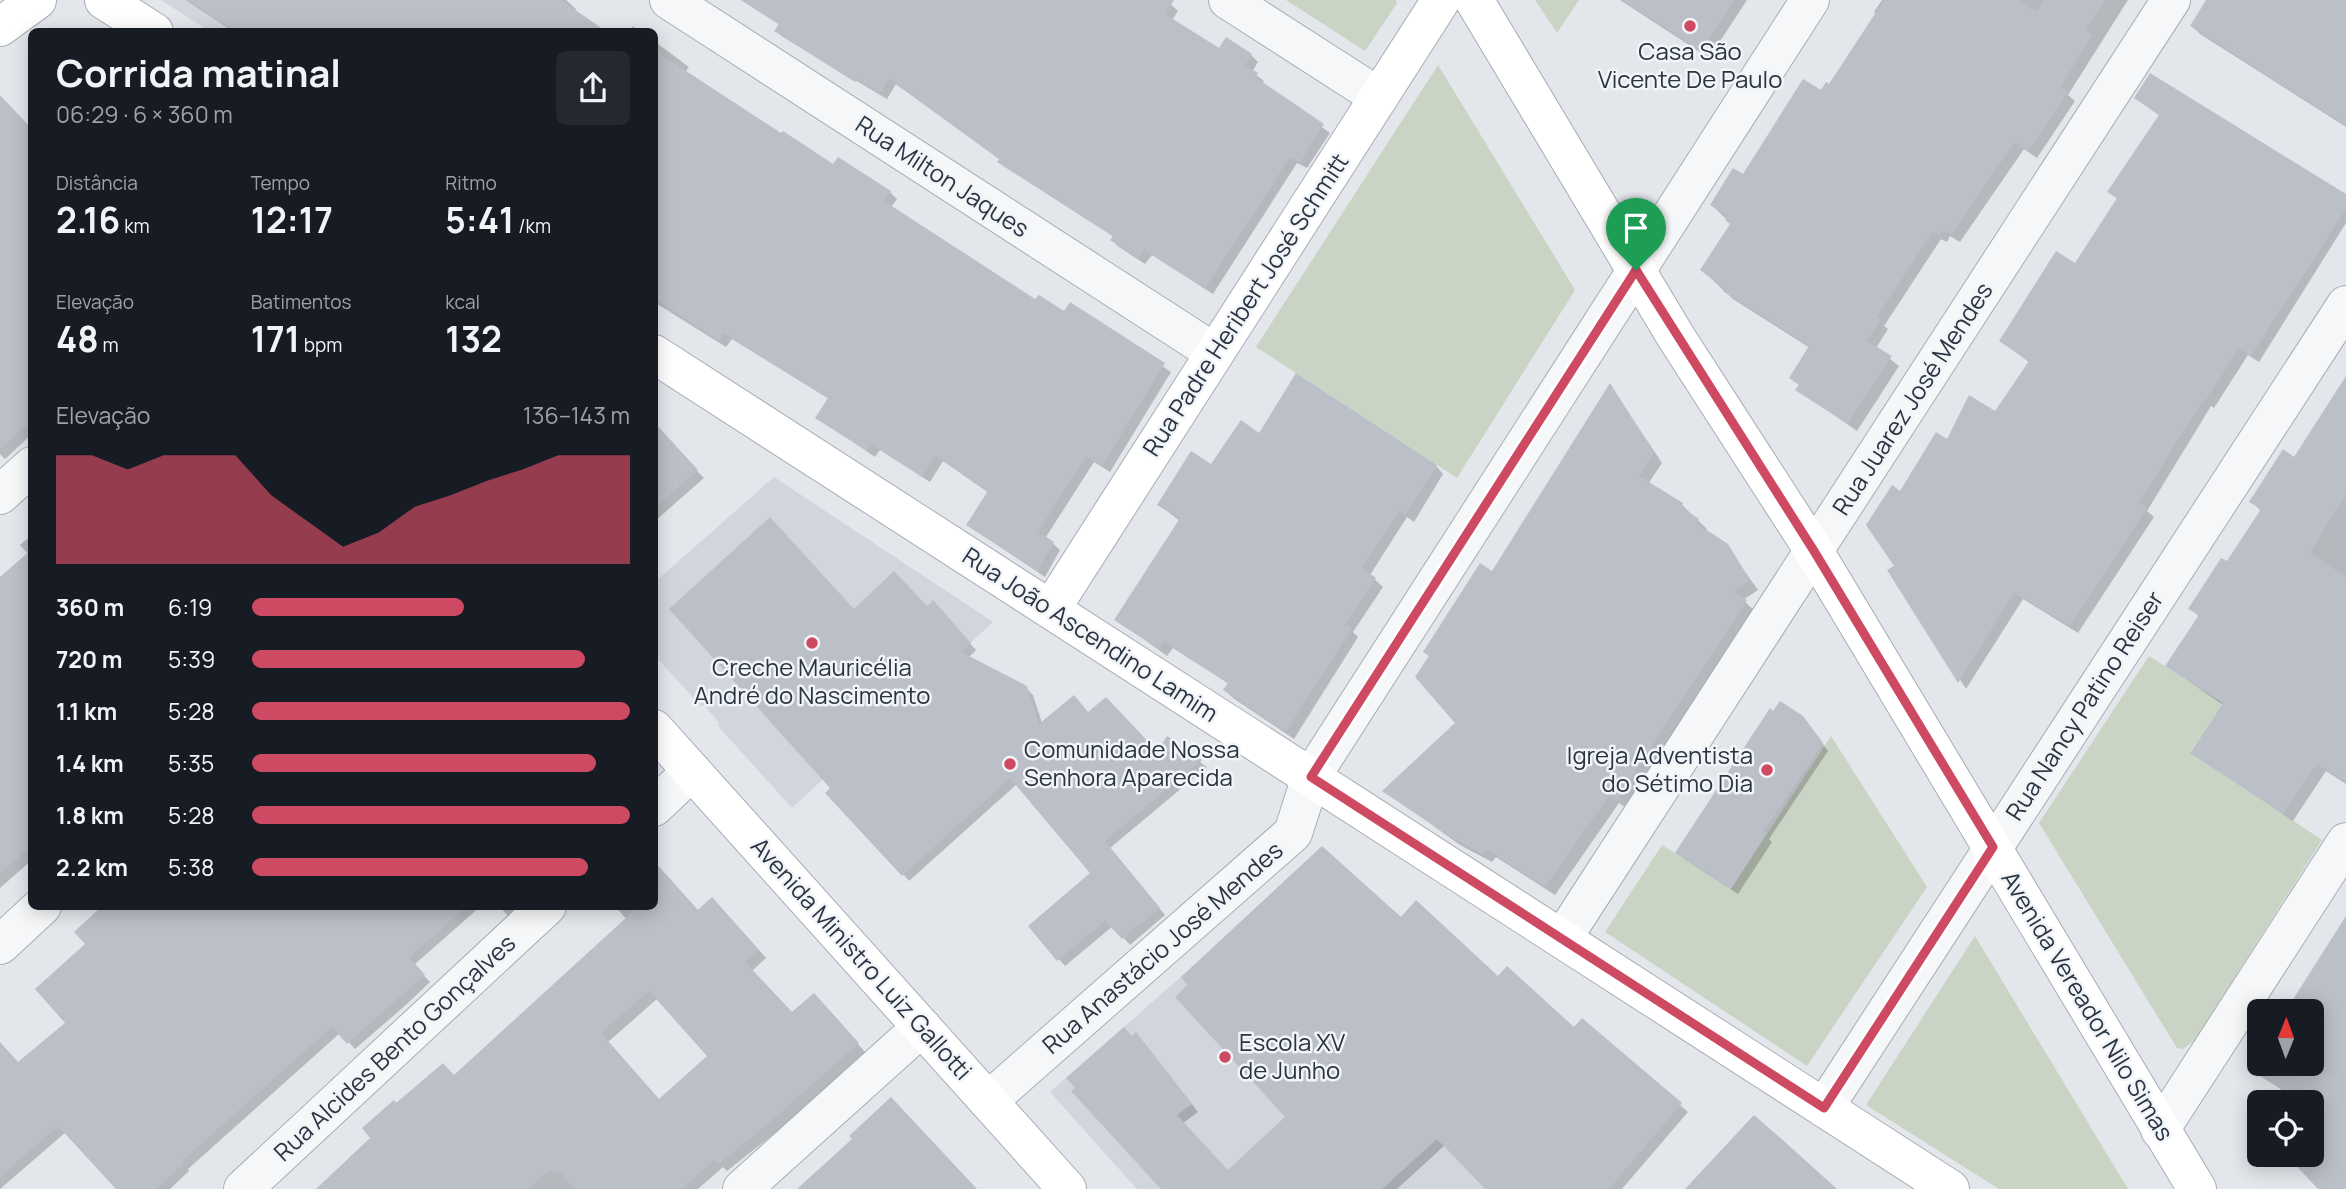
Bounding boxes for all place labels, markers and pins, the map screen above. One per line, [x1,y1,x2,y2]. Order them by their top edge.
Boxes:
marker: Casa São Vicente De Paulo [1682,18,1698,34]
place label: Casa São Vicente De Paulo [1598,34,1782,95]
pin [1606,198,1666,270]
marker: Creche Mauricélia André do Nascimento [804,635,820,651]
place label: Creche Mauricélia André do Nascimento [694,650,930,711]
place label: Comunidade Nossa Senhora Aparecida [1024,732,1239,793]
place label: Igreja Adventista do Sétimo Dia [1567,738,1753,799]
marker: Comunidade Nossa Senhora Aparecida [1002,756,1018,772]
marker: Igreja Adventista do Sétimo Dia [1759,762,1775,778]
place label: Escola XV de Junho [1239,1025,1346,1086]
marker: Escola XV de Junho [1217,1049,1233,1065]

